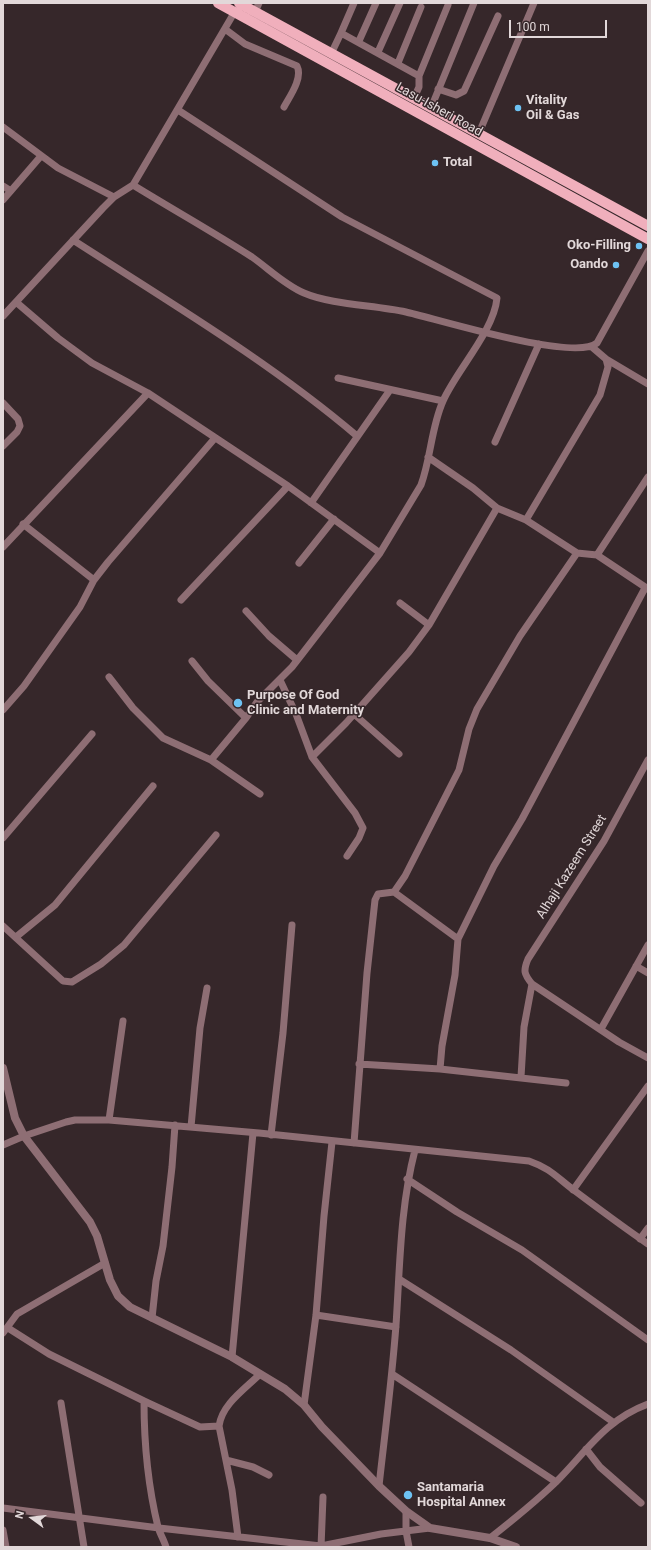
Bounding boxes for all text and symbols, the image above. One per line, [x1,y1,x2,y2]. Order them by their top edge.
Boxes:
scale bar [511,12,609,38]
text: 100 m [516,20,550,34]
street label: Lasu-Isheri Road [393,80,485,140]
place label: Vitality Oil & Gas [526,93,579,124]
marker: Vitality Oil & Gas [513,103,523,113]
place label: Total [443,155,472,171]
marker: Total [430,158,440,168]
place label: Oko-Filling [567,238,631,254]
marker: Oko-Filling [634,241,644,251]
place label: Oando [570,257,608,273]
marker: Oando [611,260,621,270]
place label: Purpose Of God Clinic and Maternity [247,688,364,719]
marker: Purpose Of God Clinic and Maternity [232,697,244,709]
street label: Alhaji Kazeem Street [534,812,610,922]
place label: Santamaria Hospital Annex [417,1480,506,1511]
marker: Santamaria Hospital Annex [402,1489,414,1501]
north arrow [12,1498,52,1538]
text: N [13,1509,27,1520]

